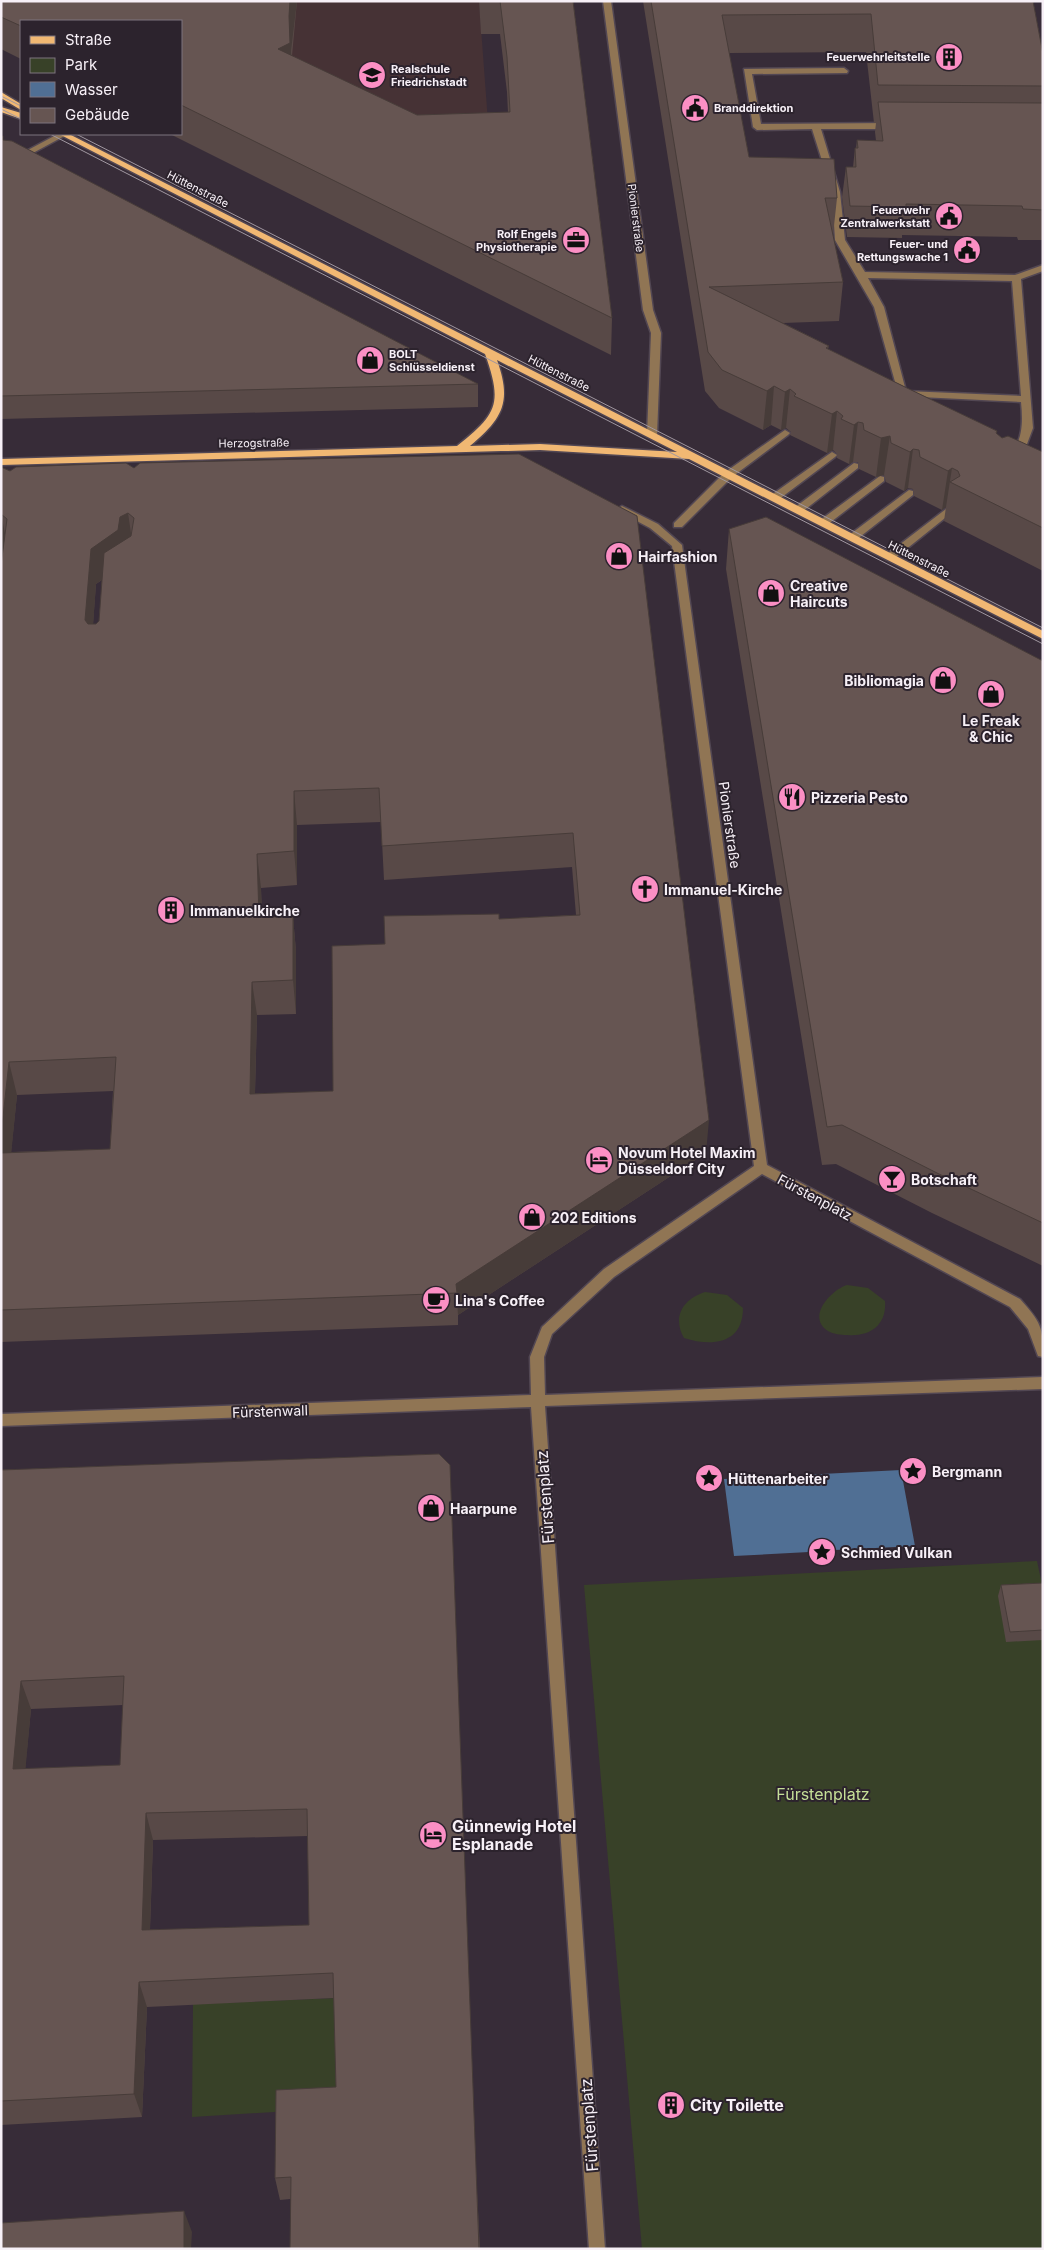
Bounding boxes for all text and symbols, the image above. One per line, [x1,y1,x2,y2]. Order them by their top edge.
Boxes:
legend [20,20,182,135]
text: Straße [65,30,112,49]
building icon: Feuerwehrleitstelle [934,42,964,72]
place label: Feuerwehrleitstelle [826,50,930,64]
text: Park [65,55,98,74]
school or university icon: Realschule Friedrichstadt [357,60,387,90]
place label: Realschule Friedrichstadt [391,62,467,89]
text: Wasser [65,80,118,99]
public building icon: Branddirektion [680,93,710,123]
place label: Branddirektion [714,101,794,115]
text: Gebäude [65,105,130,124]
street label: Hüttenstraße [165,167,231,211]
street label: Pionierstraße [625,183,647,253]
public building icon: Feuerwehr Zentralwerkstatt [934,201,964,231]
place label: Feuerwehr Zentralwerkstatt [840,203,931,230]
office icon: Rolf Engels Physiotherapie [561,225,591,255]
place label: Rolf Engels Physiotherapie [476,227,557,254]
public building icon: Feuer- und Rettungswache 1 [952,235,982,265]
place label: Feuer- und Rettungswache 1 [857,237,948,264]
shop icon: BOLT Schlüsseldienst [355,345,385,375]
place label: BOLT Schlüsseldienst [389,347,475,374]
street label: Hüttenstraße [526,351,592,395]
street label: Herzogstraße [218,435,290,451]
street label: Hüttenstraße [886,537,952,581]
shop icon: Hairfashion [604,541,634,571]
place label: Hairfashion [638,548,717,565]
place label: Creative Haircuts [790,577,848,610]
shop icon: Creative Haircuts [756,578,786,608]
shop icon: Bibliomagia [928,665,958,695]
place label: Bibliomagia [844,672,924,689]
shop icon: Le Freak & Chic [976,679,1006,709]
place label: Le Freak & Chic [962,712,1021,745]
street label: Pionierstraße [715,780,745,870]
restaurant icon: Pizzeria Pesto [777,782,807,812]
place label: Pizzeria Pesto [811,789,908,806]
church icon: Immanuel-Kirche [630,874,660,904]
place label: Immanuel-Kirche [664,881,782,898]
building icon: Immanuelkirche [156,895,186,925]
place label: Immanuelkirche [190,902,300,919]
place label: Novum Hotel Maxim Düsseldorf City [618,1144,756,1177]
hotel icon: Novum Hotel Maxim Düsseldorf City [584,1145,614,1175]
bar icon: Botschaft [877,1164,907,1194]
street label: Fürstenplatz [775,1170,855,1224]
place label: Botschaft [911,1171,977,1188]
shop icon: 202 Editions [517,1202,547,1232]
place label: 202 Editions [551,1209,637,1226]
cafe icon: Lina's Coffee [421,1285,451,1315]
place label: Lina's Coffee [455,1292,545,1309]
street label: Fürstenwall [232,1401,308,1421]
street label: Fürstenplatz [532,1450,558,1544]
place icon: Bergmann [898,1456,928,1486]
place icon: Hüttenarbeiter [694,1463,724,1493]
place label: Bergmann [932,1463,1002,1480]
place label: Hüttenarbeiter [728,1470,828,1487]
shop icon: Haarpune [416,1493,446,1523]
place label: Haarpune [450,1500,517,1517]
place icon: Schmied Vulkan [807,1537,837,1567]
place label: Schmied Vulkan [841,1544,952,1561]
park label: Fürstenplatz [776,1784,870,1804]
place label: Günnewig Hotel Esplanade [452,1816,576,1854]
hotel icon: Günnewig Hotel Esplanade [418,1820,448,1850]
street label: Fürstenplatz [576,2078,602,2172]
building icon: City Toilette [656,2090,686,2120]
place label: City Toilette [690,2095,784,2115]

